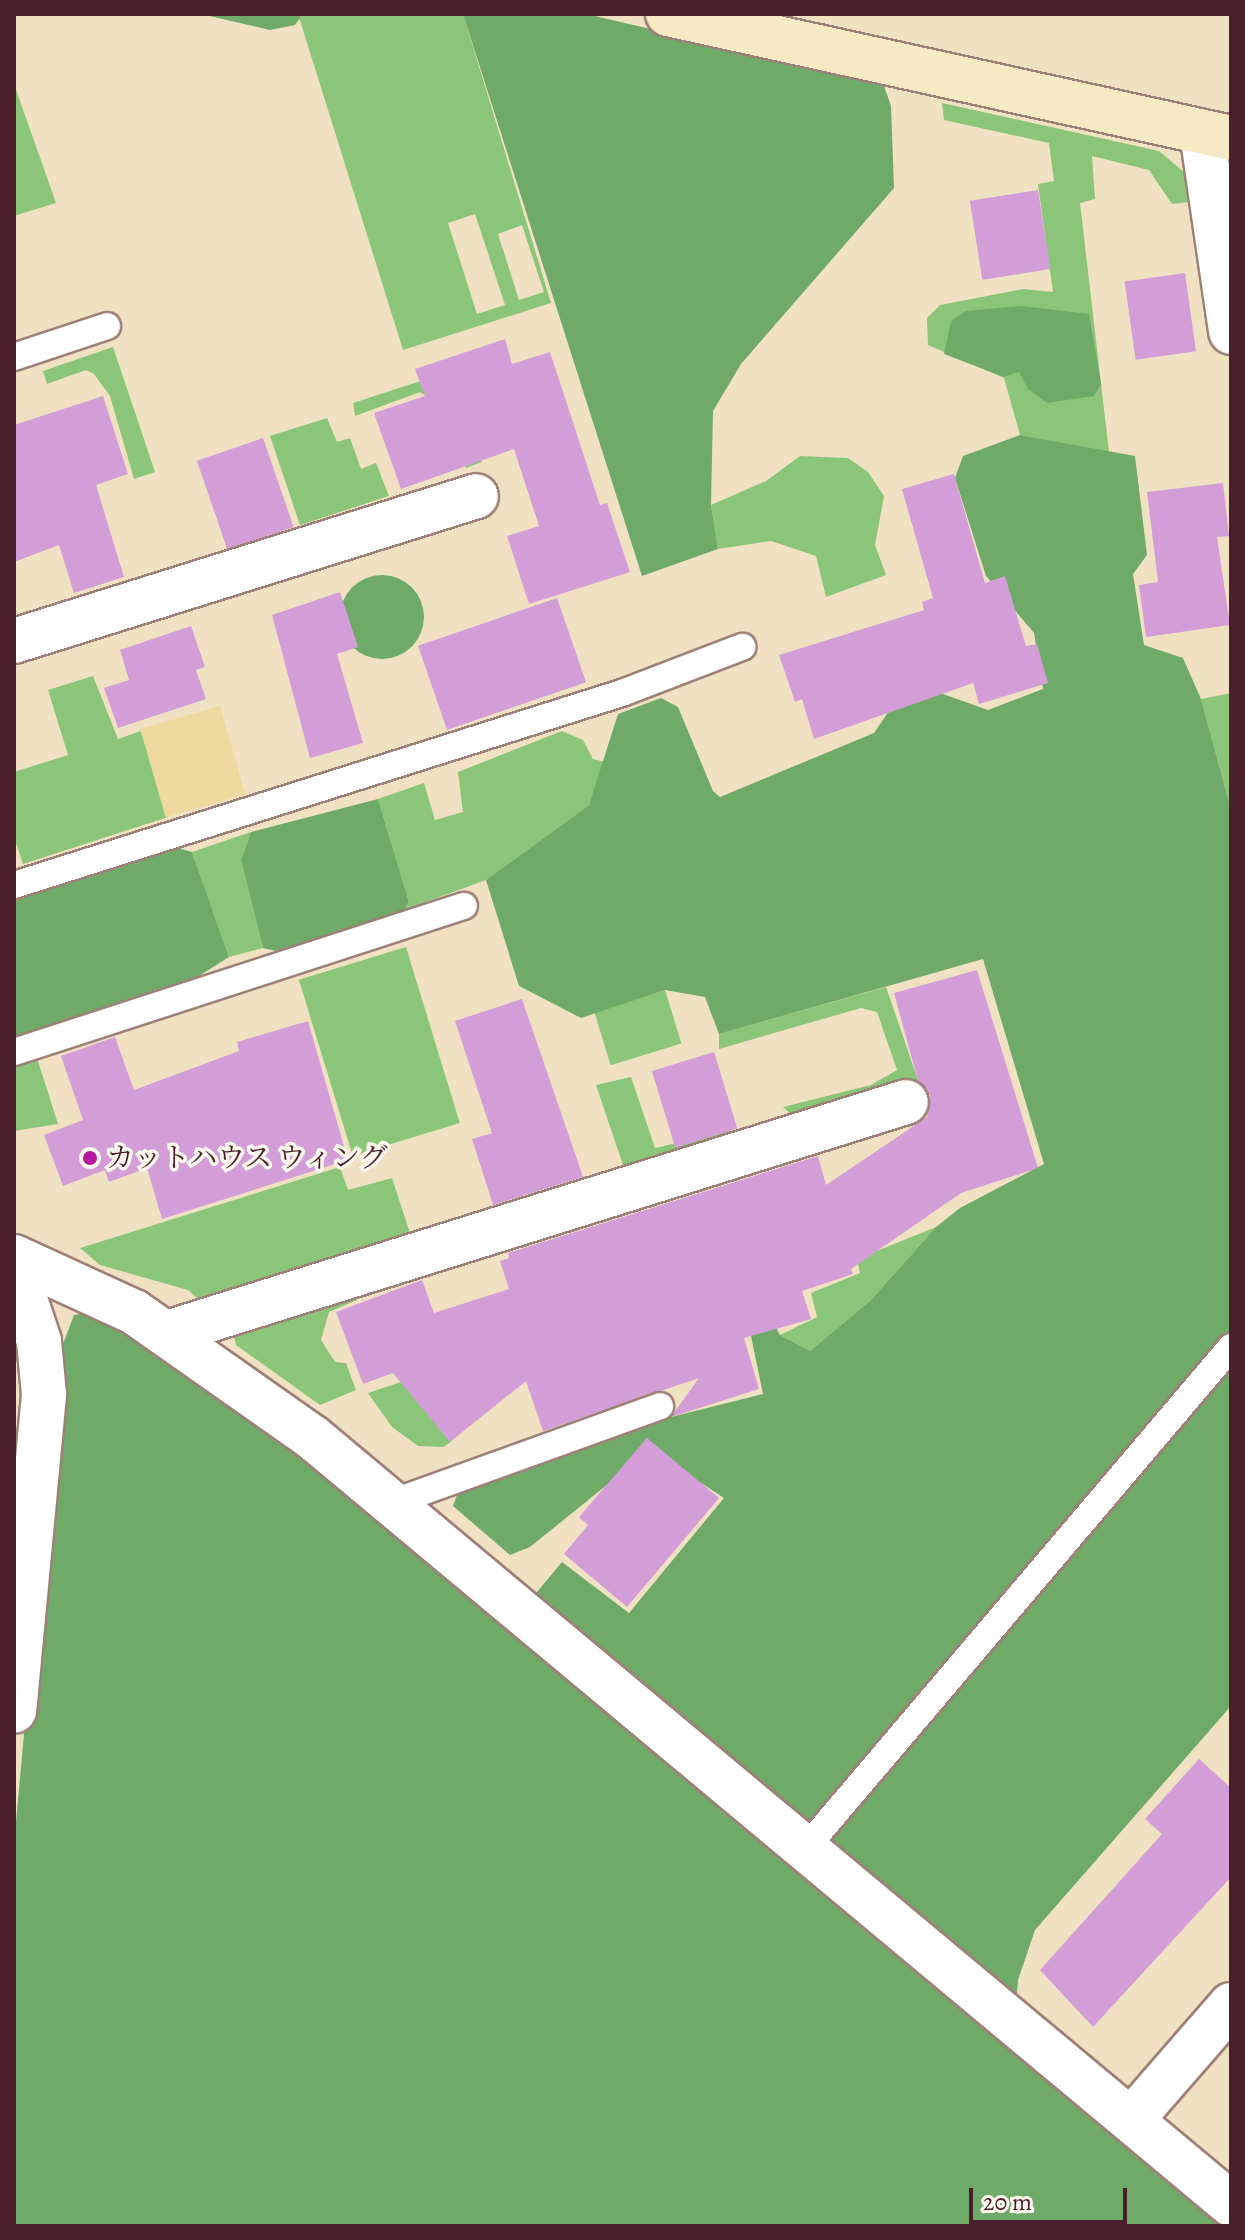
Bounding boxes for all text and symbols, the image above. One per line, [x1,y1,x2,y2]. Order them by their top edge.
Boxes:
place label: カットハウス ウィング [106,1141,392,1175]
marker: カットハウス ウィング [81,1149,99,1167]
scale bar [973,2172,1131,2222]
text: 20 m [983,2186,1032,2218]

